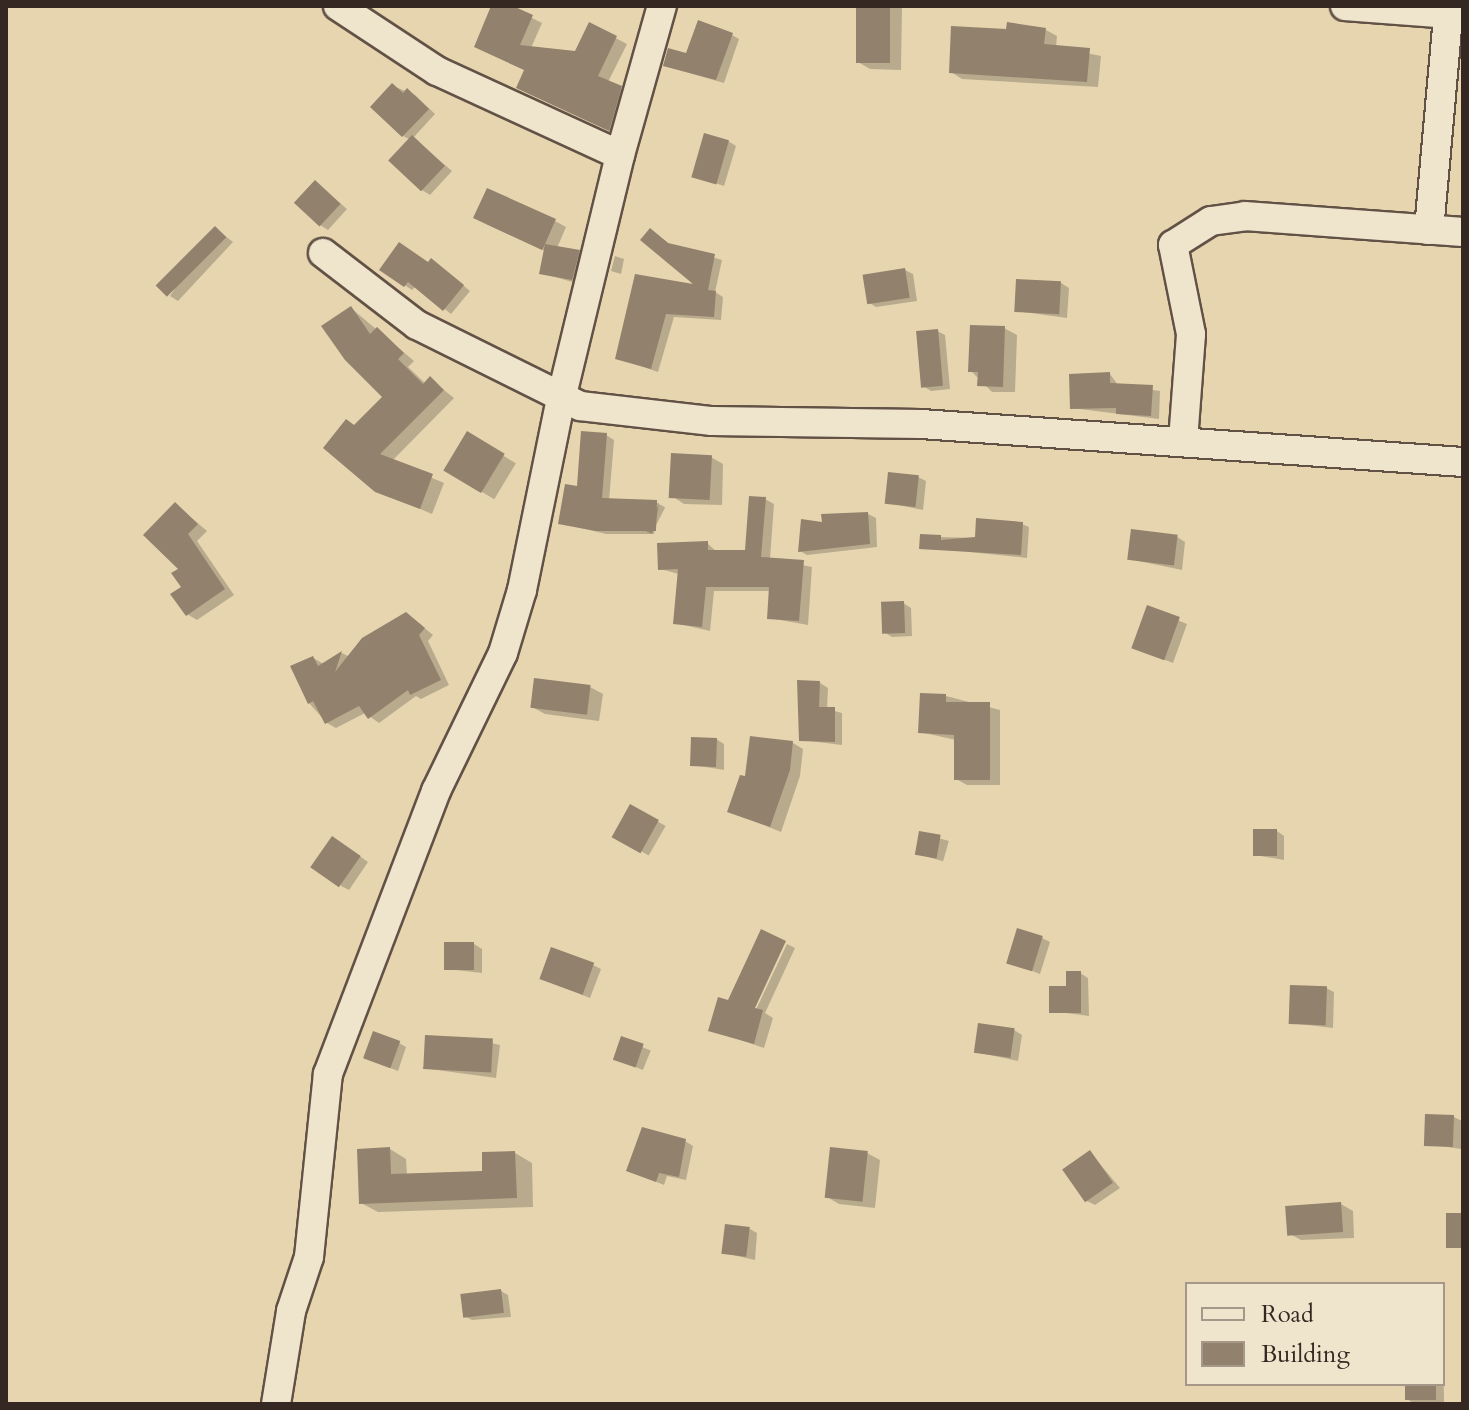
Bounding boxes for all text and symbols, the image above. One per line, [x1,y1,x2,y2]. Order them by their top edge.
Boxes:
legend [1185,1282,1445,1386]
text: Road [1261,1298,1314,1331]
text: Building [1261,1338,1350,1371]

